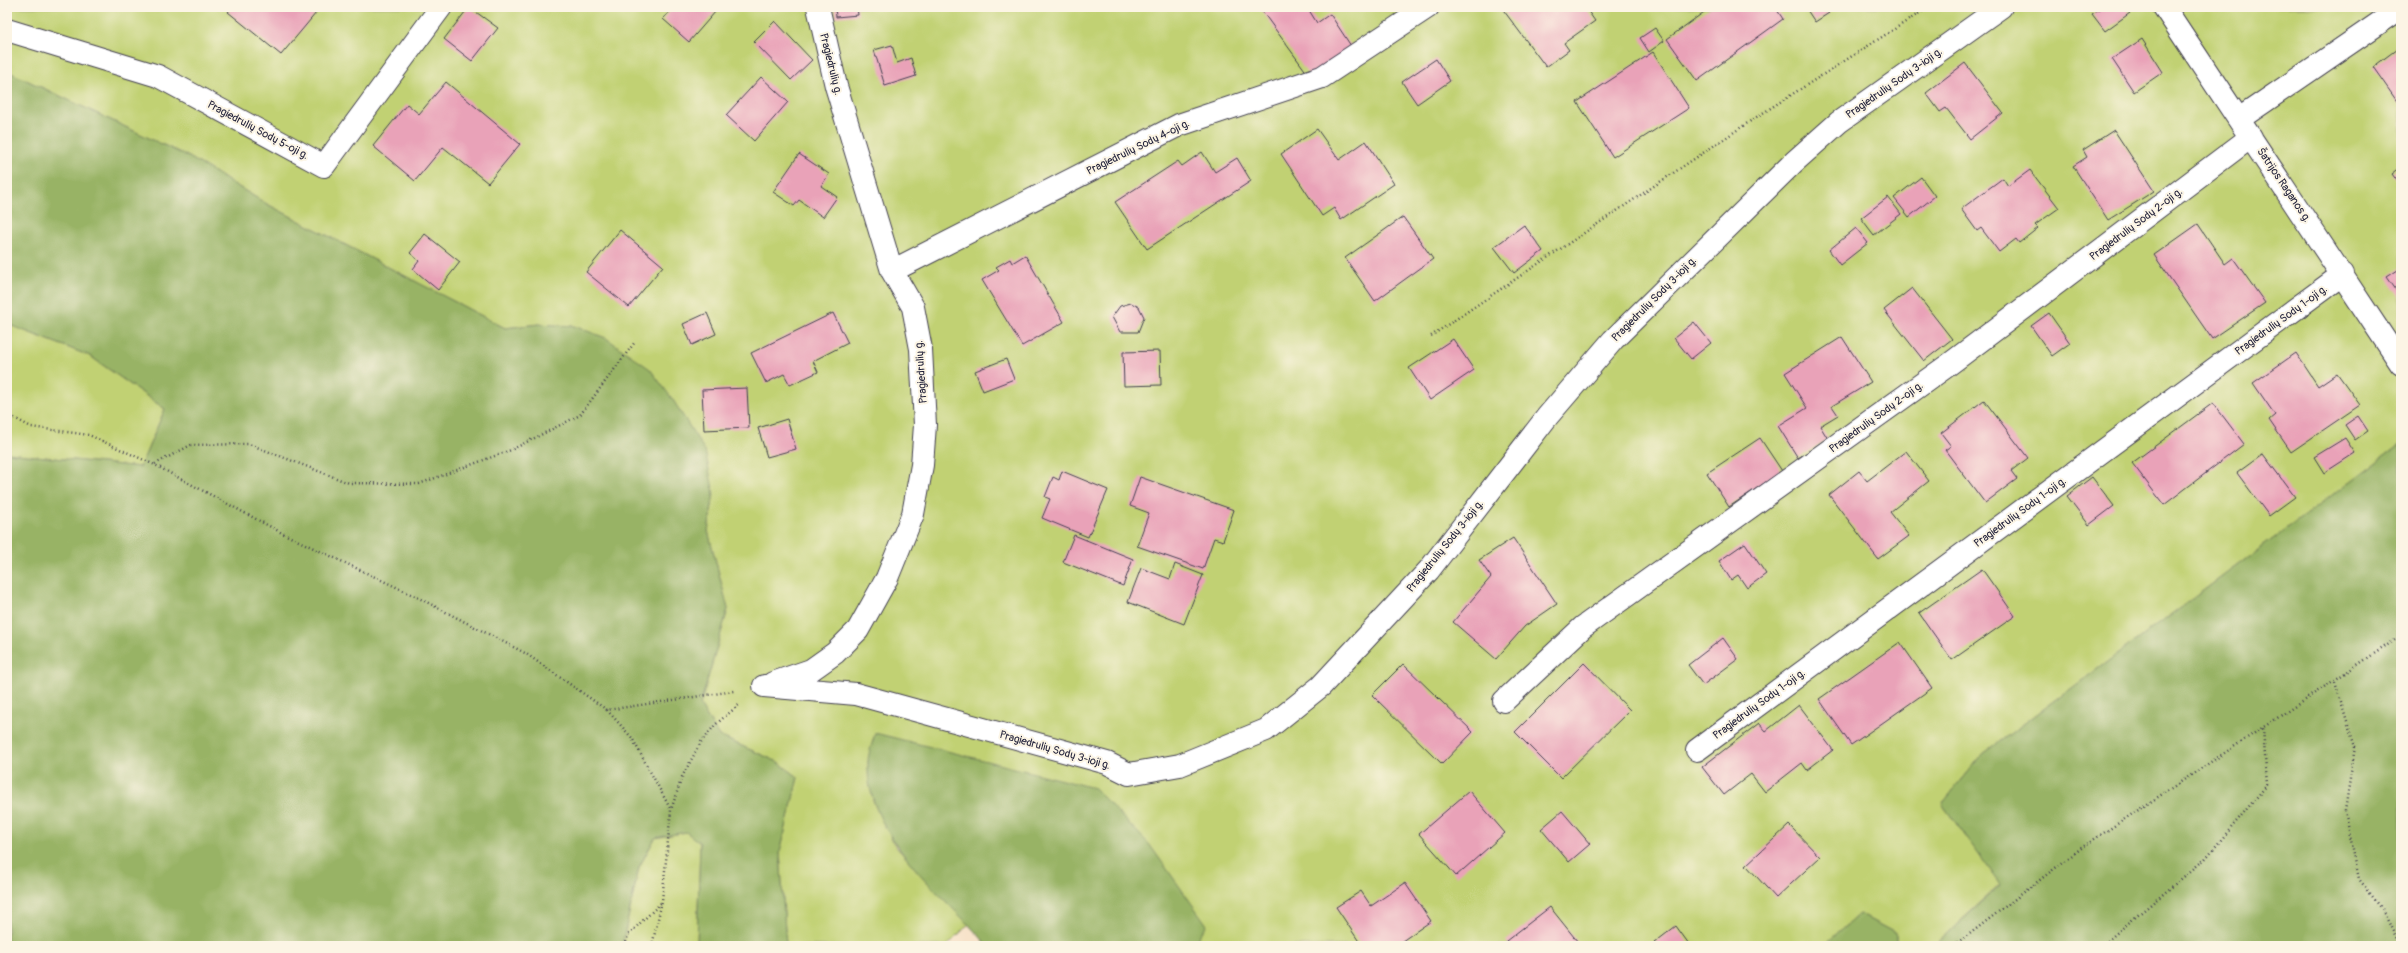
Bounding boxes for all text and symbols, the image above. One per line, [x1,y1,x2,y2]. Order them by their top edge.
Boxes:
street label: Pragiedrulių g. [817,32,845,96]
street label: Pragiedrulių Sodų 3-ioji g. [1843,45,1945,121]
street label: Pragiedrulių Sodų 5-oji g. [205,98,311,162]
street label: Pragiedrulių Sodų 4-oji g. [1084,116,1192,178]
street label: Šatrijos Raganos g. [2254,145,2315,225]
street label: Pragiedrulių Sodų 2-oji g. [2087,185,2185,263]
street label: Pragiedrulių Sodų 3-ioji g. [1609,254,1699,344]
street label: Pragiedrulių Sodų 1-oji g. [2232,282,2330,358]
street label: Pragiedrulių g. [912,340,930,404]
street label: Pragiedrulių Sodų 2-oji g. [1827,379,1925,455]
street label: Pragiedrulių Sodų 1-oji g. [1971,474,2069,550]
street label: Pragiedrulių Sodų 3-ioji g. [1404,497,1486,595]
street label: Pragiedrulių Sodų 1-oji g. [1710,666,1808,742]
street label: Pragiedrulių Sodų 3-ioji g. [998,728,1112,772]

